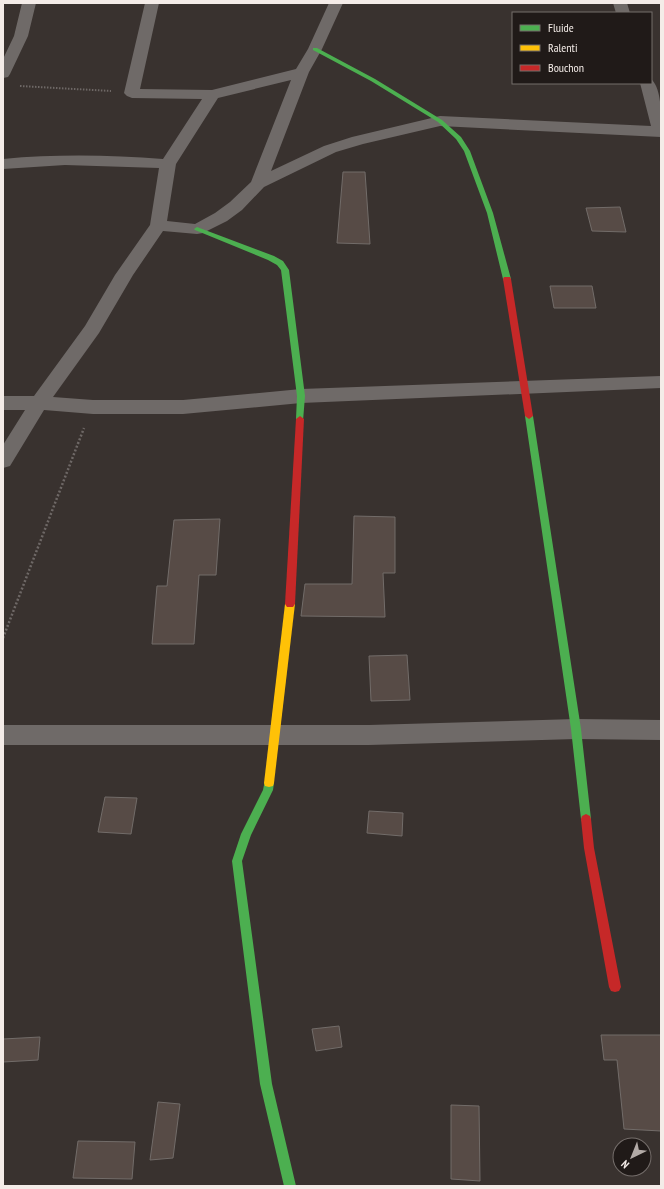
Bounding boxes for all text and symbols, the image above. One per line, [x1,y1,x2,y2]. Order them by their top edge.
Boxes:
legend [512,12,652,84]
text: Fluide [548,20,574,35]
text: Ralenti [548,40,577,55]
text: Bouchon [548,60,584,75]
north arrow [612,1137,652,1177]
text: N [618,1157,632,1171]

